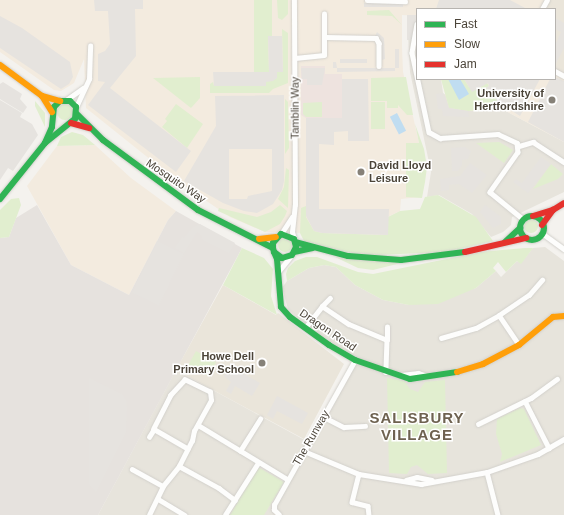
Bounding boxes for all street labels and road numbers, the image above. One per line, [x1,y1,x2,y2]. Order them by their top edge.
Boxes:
street label: Tamblin Way [288,77,302,139]
street label: Mosquito Way [144,156,208,206]
street label: Dragon Road [297,306,359,354]
street label: The Runway [290,408,332,468]

